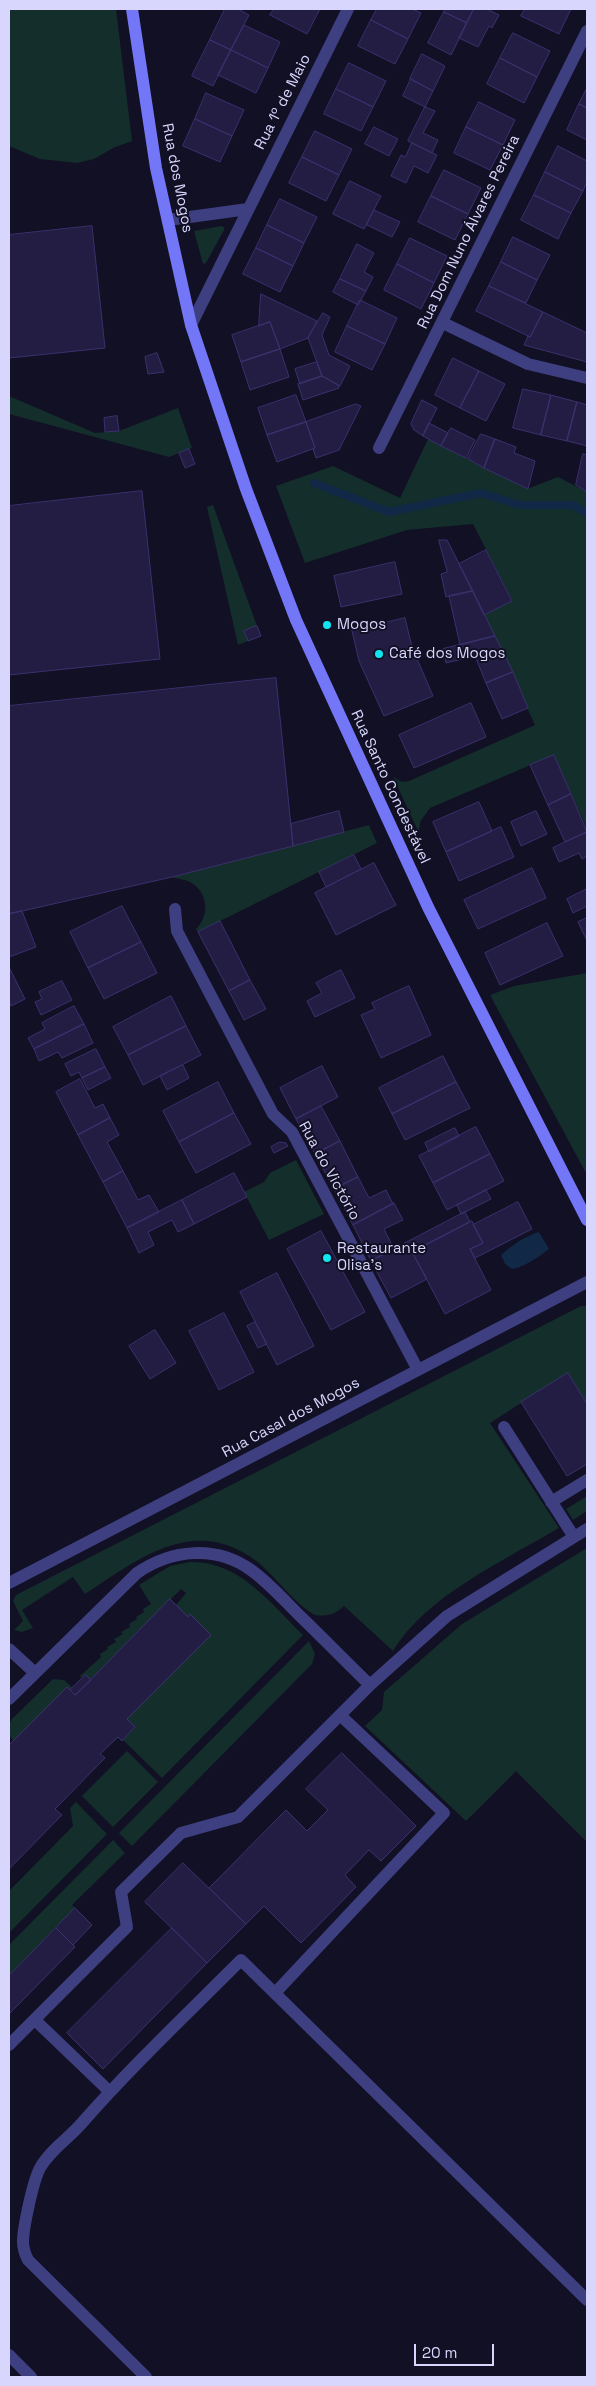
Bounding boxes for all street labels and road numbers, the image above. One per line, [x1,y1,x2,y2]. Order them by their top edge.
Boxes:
street label: Rua 1º de Maio [251,51,315,153]
street label: Rua dos Mogos [158,122,196,234]
street label: Rua Dom Nuno Álvares Pereira [414,132,524,332]
street label: Rua Santo Condestável [346,707,434,867]
street label: Rua do Victório [294,1119,364,1223]
street label: Rua Casal dos Mogos [219,1374,363,1462]

